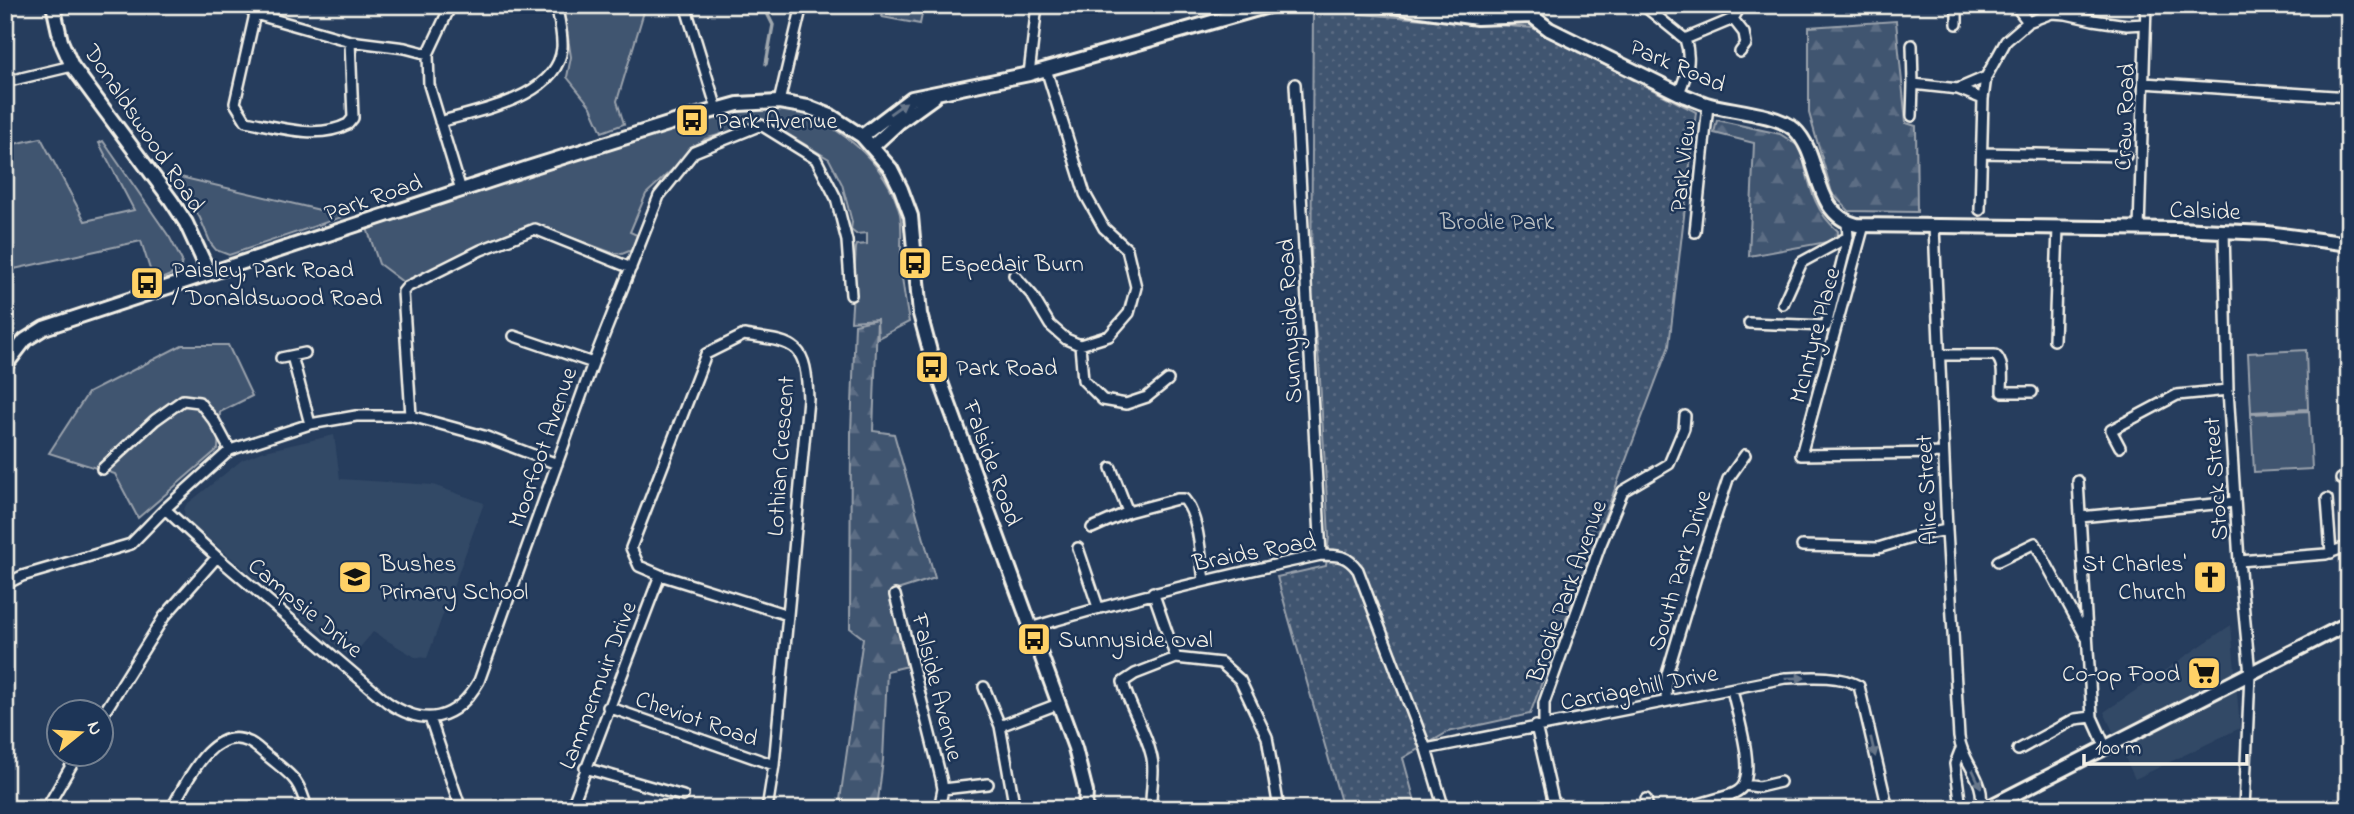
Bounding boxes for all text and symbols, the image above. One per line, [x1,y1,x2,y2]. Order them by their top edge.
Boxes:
street label: Park Road [1623,31,1731,103]
street label: Donaldswood Road [73,37,213,221]
street label: Craw Road [2107,62,2146,171]
bus stop icon: Park Avenue [673,101,711,139]
one-way arrow [889,101,907,115]
place label: Park Avenue [716,105,837,140]
street label: Park View [1662,118,1707,214]
street label: Park Road [320,166,428,232]
street label: Calside [2169,194,2241,231]
park label: Brodie Park [1439,206,1554,241]
street label: Sunnyside Road [1270,237,1314,404]
bus stop icon: Espedair Burn [896,244,934,282]
place label: Espedair Burn [940,248,1084,283]
place label: Paisley, Park Road / Donaldswood Road [172,254,383,317]
bus stop icon: Paisley, Park Road / Donaldswood Road [128,264,166,302]
street label: McIntyre Place [1782,264,1852,408]
bus stop icon: Park Road [913,348,951,386]
place label: Park Road [956,352,1058,387]
street label: Moorfoot Avenue [501,363,588,533]
street label: Lothian Crescent [759,375,806,538]
street label: Falside Road [951,395,1030,532]
street label: Stock Street [2196,416,2239,542]
street label: Alice Street [1908,434,1949,546]
street label: South Park Drive [1640,486,1723,655]
street label: Brodie Park Avenue [1519,496,1618,689]
street label: Braids Road [1189,524,1320,583]
place label: Bushes Primary School [379,548,528,612]
place label: St Charles' Church [2082,548,2186,611]
street label: Campsie Drive [239,550,370,668]
school or university icon: Bushes Primary School [336,558,374,596]
church icon: St Charles' Church [2191,558,2229,596]
street label: Lammermuir Drive [551,597,648,775]
street label: Falside Avenue [900,609,971,765]
bus stop icon: Sunnyside Oval [1015,620,1053,658]
place label: Sunnyside Oval [1058,624,1213,660]
supermarket icon: Co-op Food [2185,654,2223,692]
street label: Carriagehill Drive [1558,657,1721,722]
place label: Co-op Food [2062,658,2180,693]
one-way arrow [1785,672,1807,683]
street label: Cheviot Road [630,683,763,758]
north arrow [46,698,116,768]
text: N [79,718,109,739]
scale bar [2084,723,2247,767]
text: 100 m [2095,734,2141,764]
one-way arrow [1868,736,1879,758]
one-way arrow [1971,769,1983,789]

